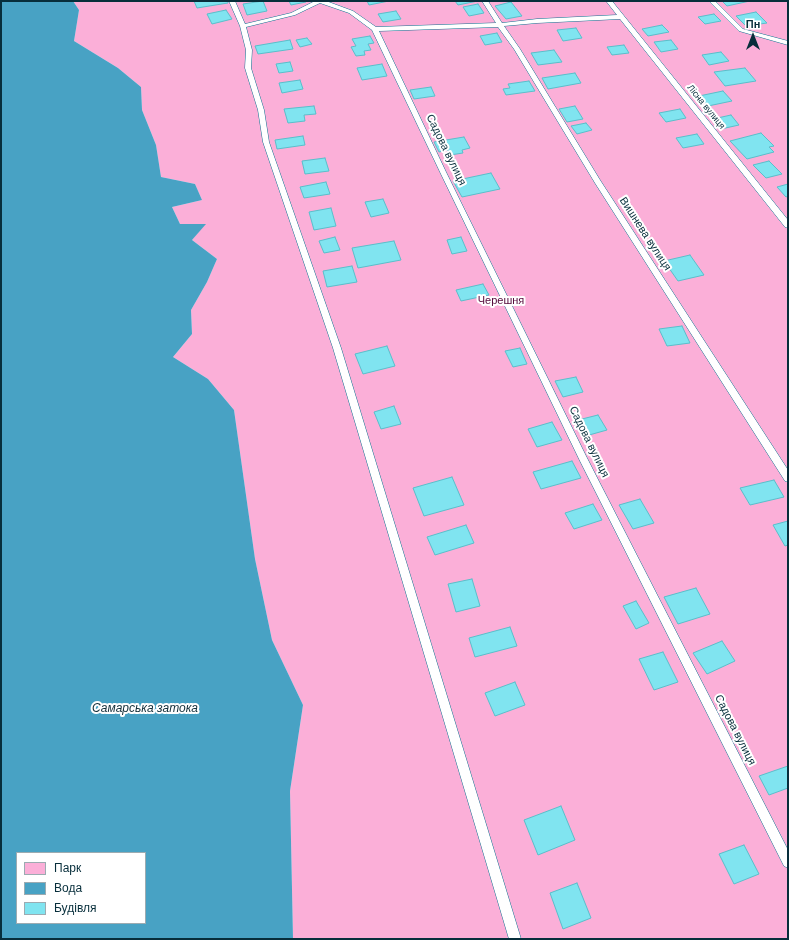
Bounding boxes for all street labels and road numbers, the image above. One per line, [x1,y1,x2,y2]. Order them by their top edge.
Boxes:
street label: Лісна вулиця [685,83,727,131]
street label: Садова вулиця [423,112,469,188]
street label: Вишнева вулиця [616,195,674,273]
street label: Садова вулиця [566,404,612,480]
street label: Садова вулиця [712,693,758,767]

